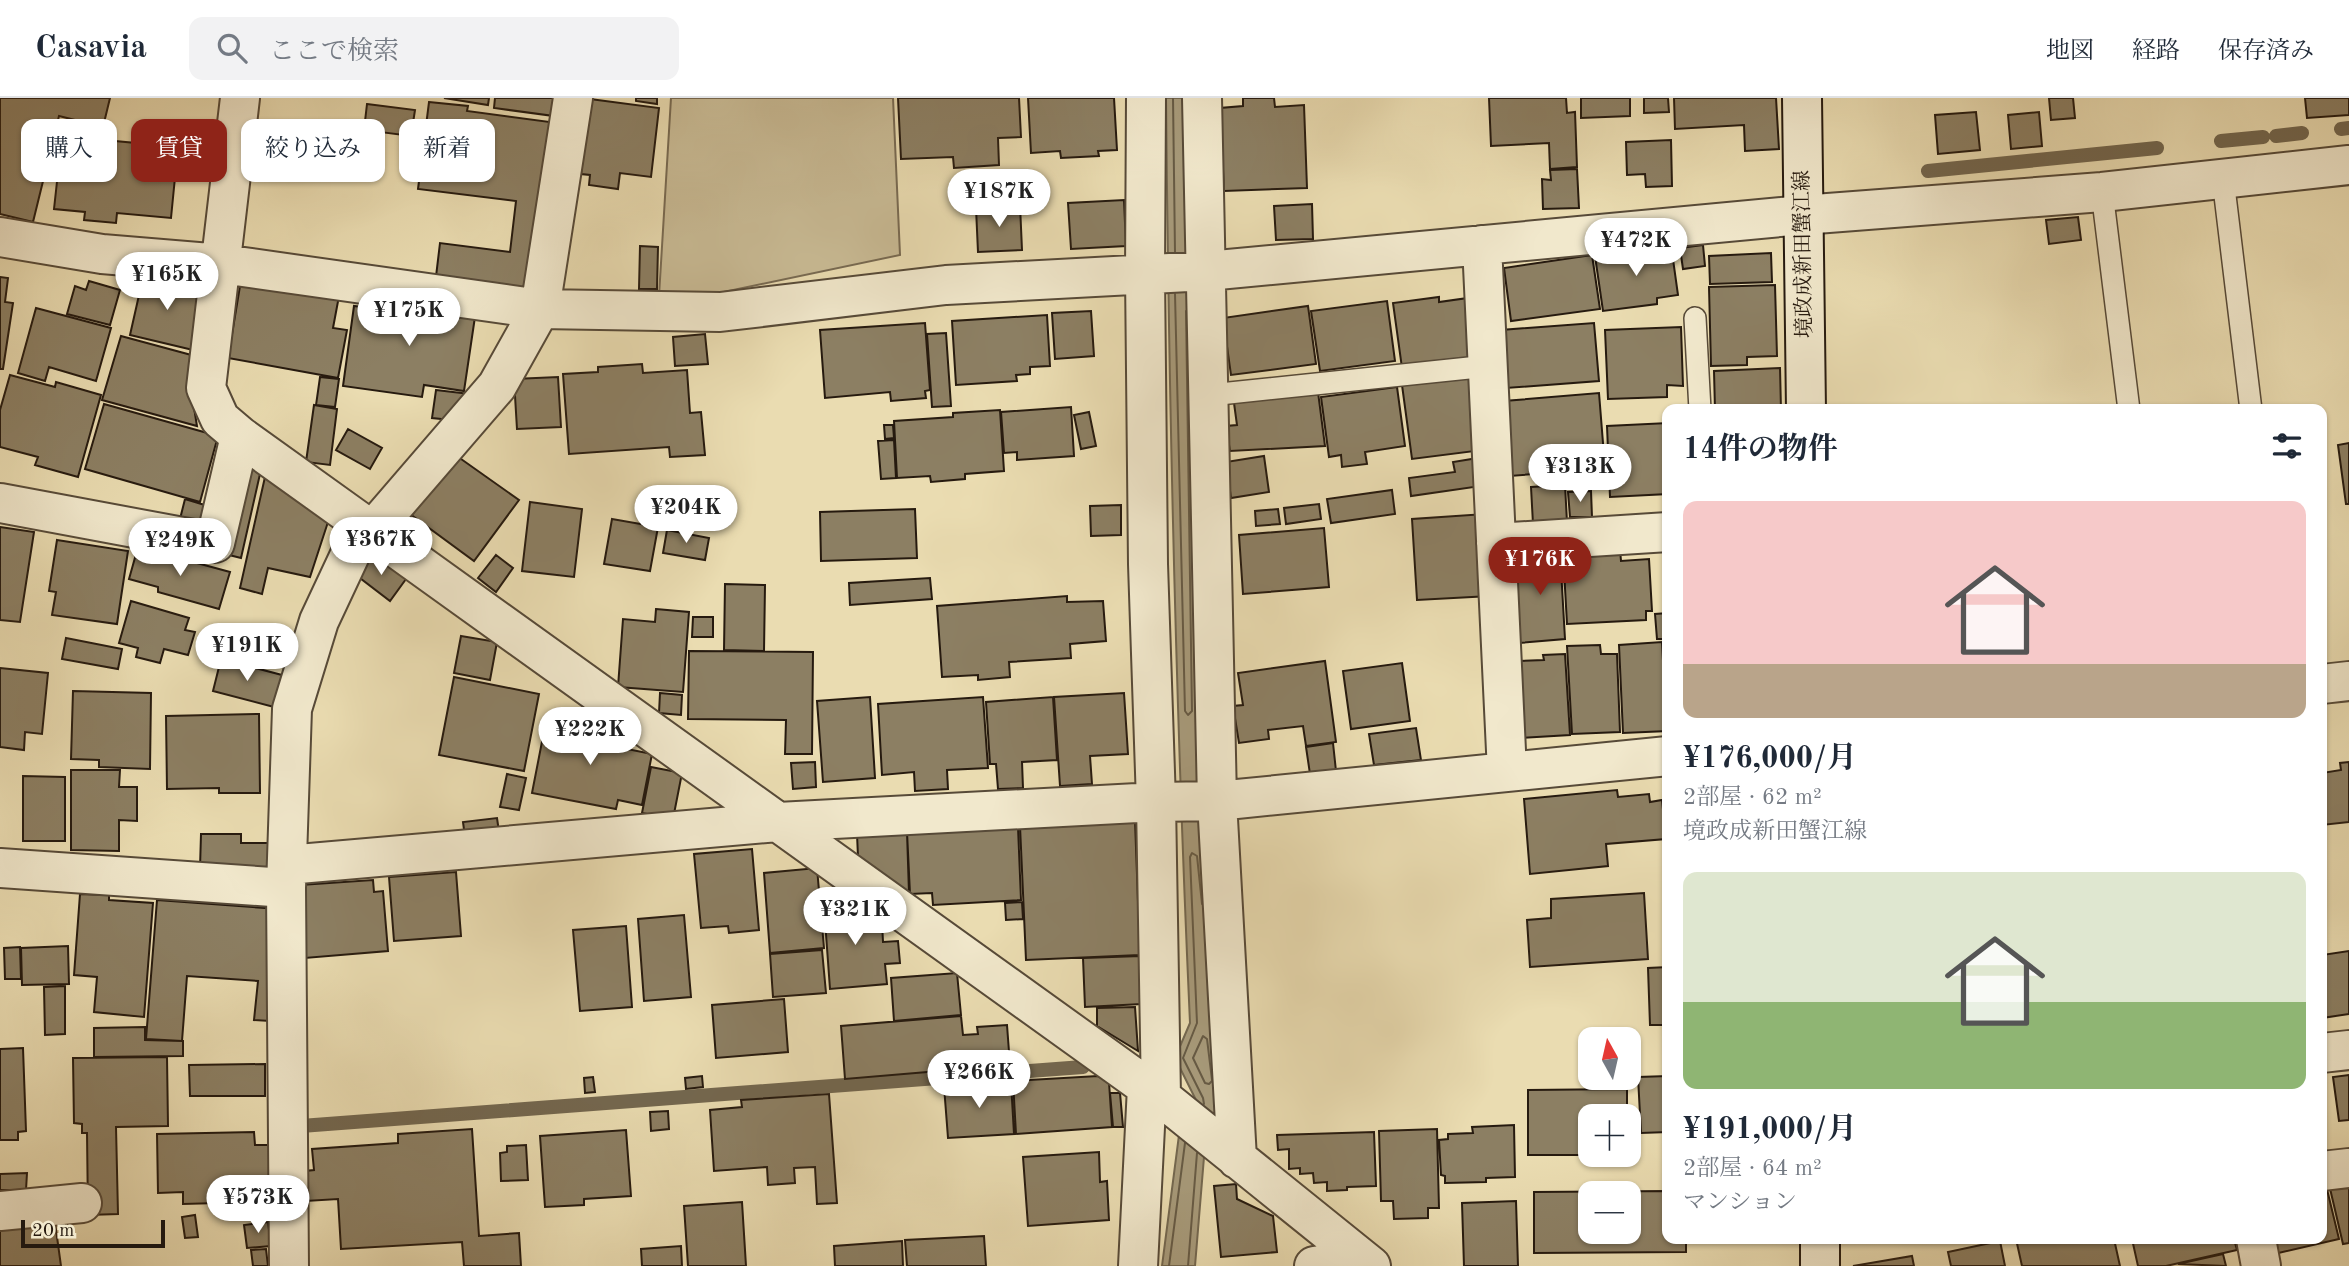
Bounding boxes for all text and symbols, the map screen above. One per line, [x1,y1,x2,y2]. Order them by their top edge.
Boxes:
search box [189,17,679,80]
icon: search [213,29,251,67]
text: Casavia [35,32,147,65]
text: ここで検索 [269,39,399,65]
text: 地図 [2046,40,2094,64]
text: 経路 [2132,40,2180,64]
text: 保存済み [2218,40,2314,64]
chip: 購入 [21,119,117,182]
chip: 賃貸 [131,119,227,182]
chip: 絞り込み [241,119,385,182]
chip: 新着 [399,119,495,182]
pin: ¥187K [950,170,1048,229]
street label: 境政成新田蟹江線 [1790,170,1816,338]
text: ¥187K [963,180,1035,203]
pin: ¥472K [1587,218,1685,278]
text: ¥472K [1600,229,1672,252]
pin: ¥165K [118,252,216,312]
text: ¥165K [131,263,203,286]
pin: ¥175K [360,288,458,348]
text: ¥175K [373,299,445,322]
icon: filters [2268,427,2306,465]
text: 14件の物件 [1683,435,1838,465]
pin: ¥313K [1531,444,1629,504]
text: ¥313K [1544,455,1616,478]
pin: ¥204K [637,486,735,545]
text: ¥204K [650,496,722,519]
pin: ¥249K [131,518,229,578]
pin: ¥367K [332,518,430,577]
text: ¥367K [345,528,417,551]
text: ¥249K [144,529,216,552]
pin: ¥176K [1491,538,1589,597]
icon: home [1932,547,2058,673]
text: ¥176K [1504,548,1576,571]
pin: ¥191K [198,624,296,683]
text: ¥191K [211,634,283,657]
pin: ¥222K [541,708,639,767]
text: ¥222K [554,718,626,741]
text: ¥176,000/月 [1683,744,1857,774]
text: 2部屋 · 62 m² [1683,786,1822,809]
text: 境政成新田蟹江線 [1683,820,1867,843]
pin: ¥321K [806,888,904,947]
text: ¥321K [819,898,891,921]
icon: home [1932,918,2058,1044]
north arrow [1578,1027,1642,1090]
map controls [1578,1027,1641,1244]
pin: ¥266K [930,1051,1028,1110]
text: ¥266K [943,1061,1015,1084]
button: + [1578,1104,1641,1167]
text: ¥191,000/月 [1683,1115,1857,1145]
text: 2部屋 · 64 m² [1683,1157,1822,1180]
pin: ¥573K [209,1176,307,1235]
button: − [1578,1181,1641,1244]
text: ¥573K [222,1186,294,1209]
text: マンション [1683,1191,1797,1214]
scale bar [21,1217,164,1249]
text: 20 m [32,1222,74,1241]

